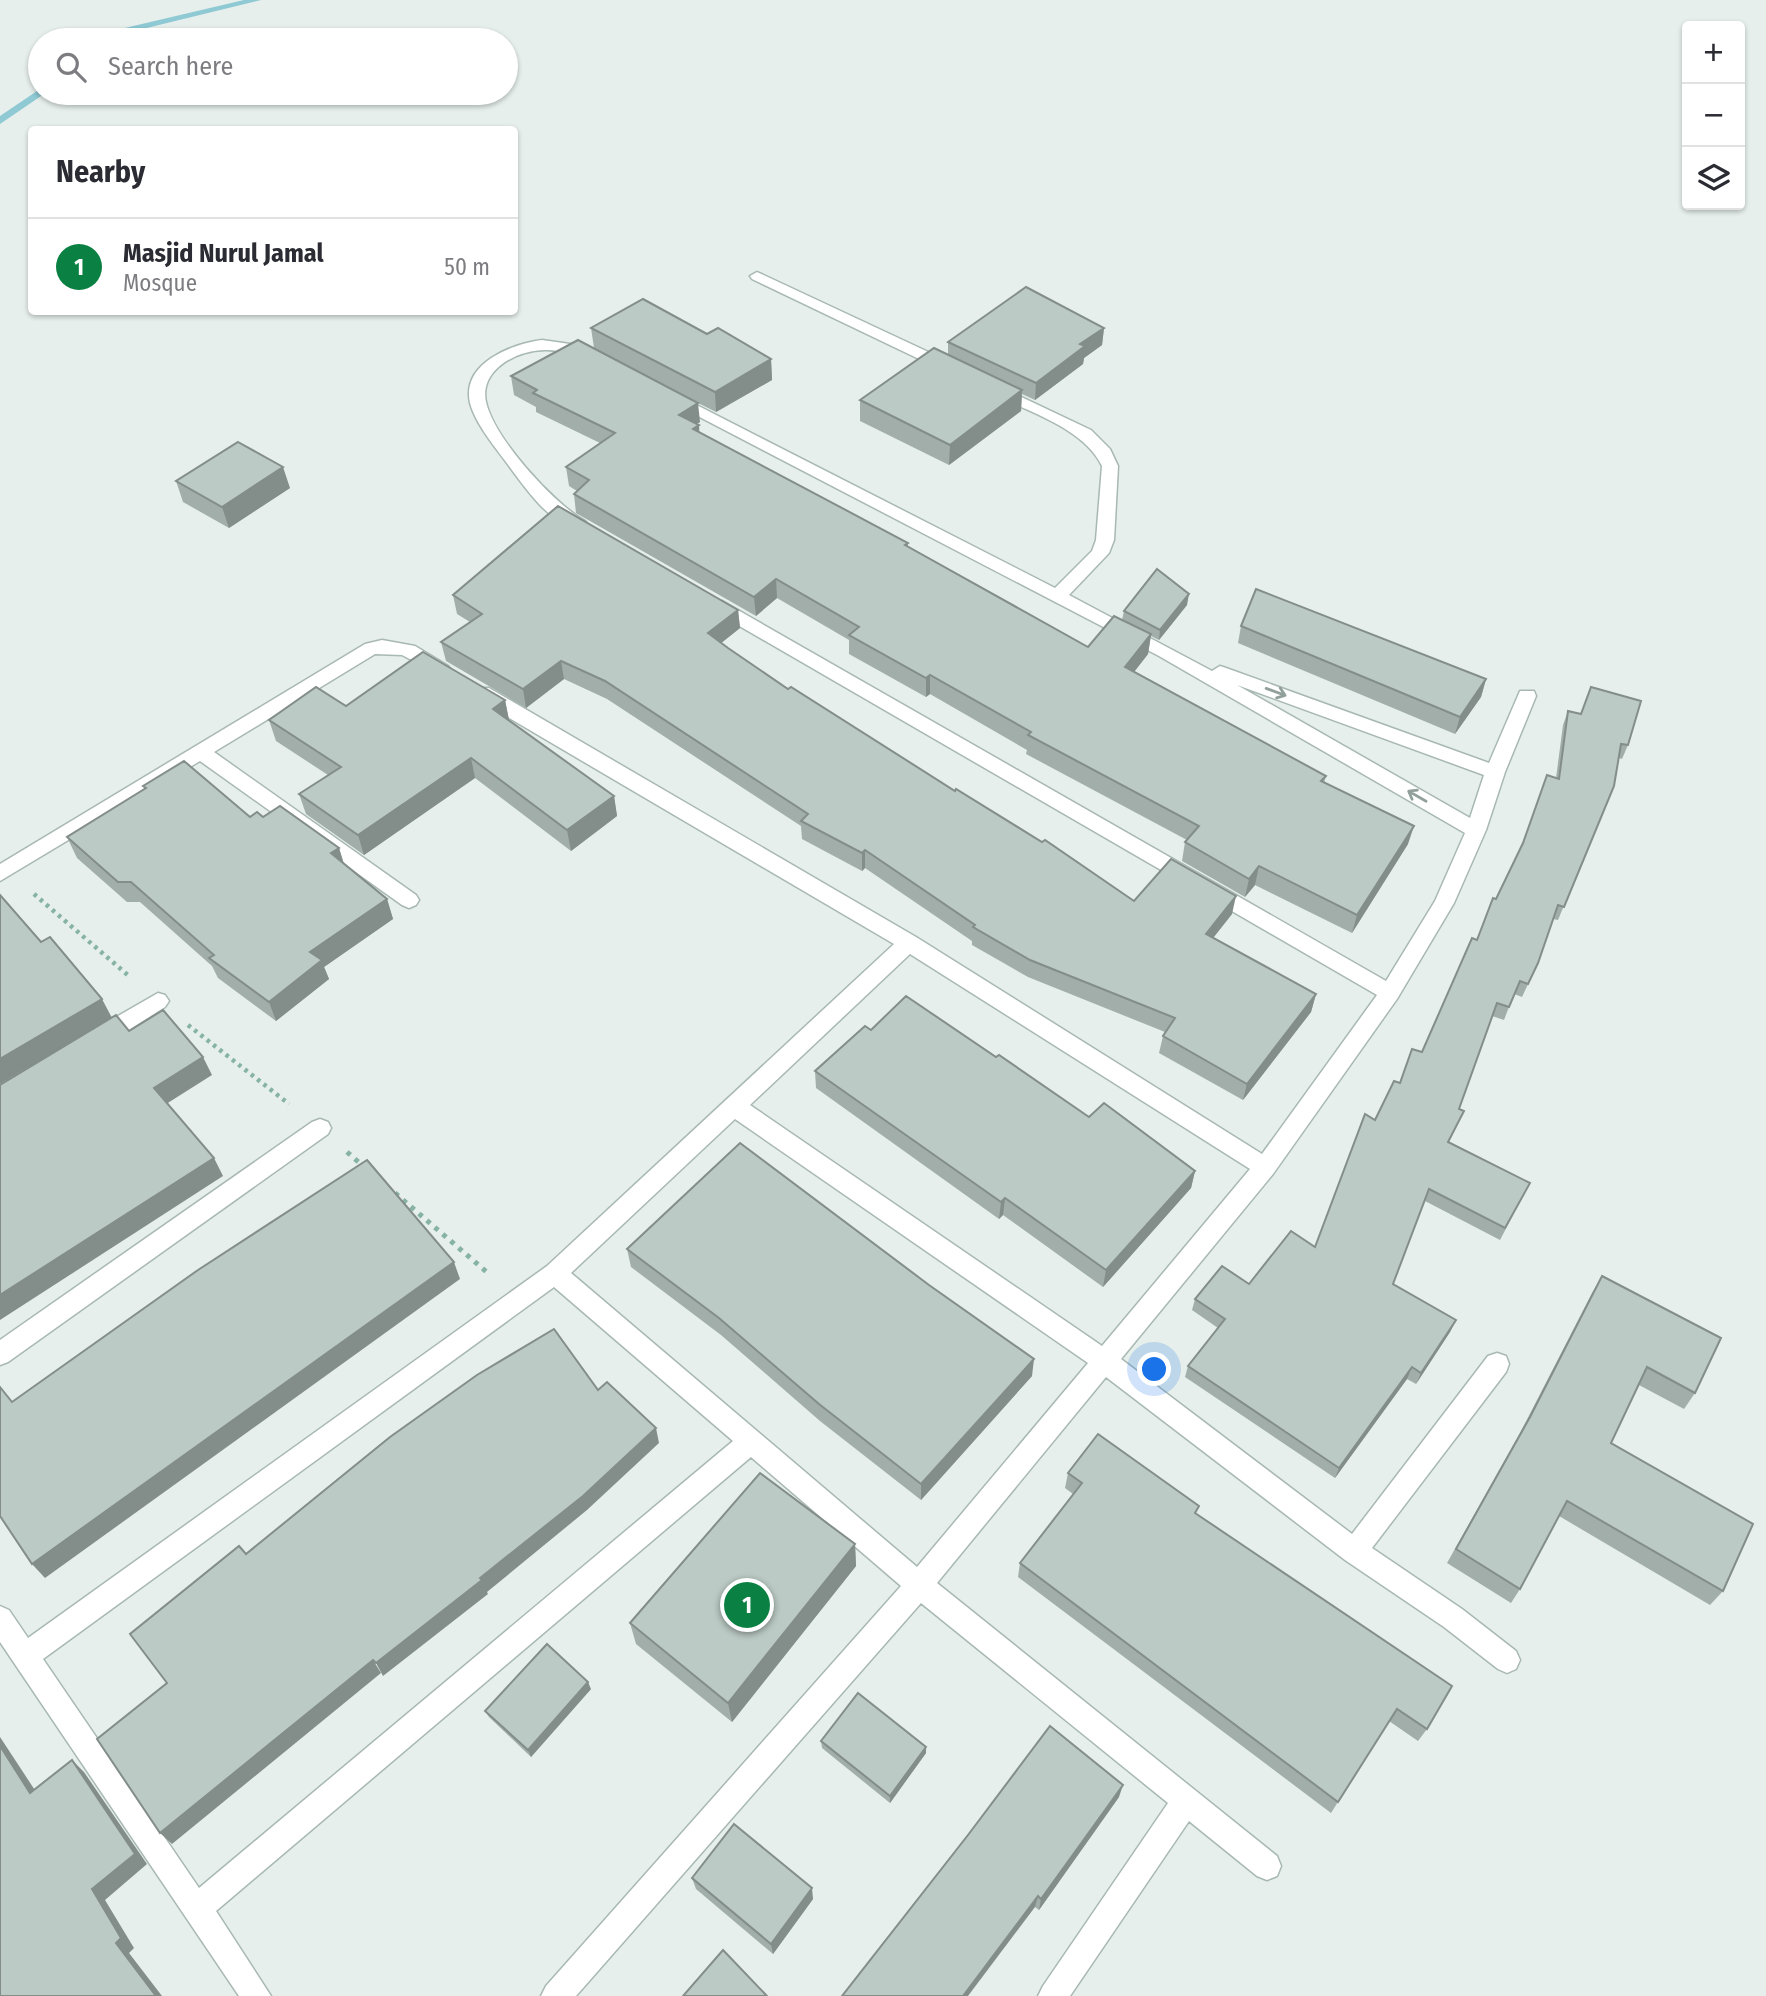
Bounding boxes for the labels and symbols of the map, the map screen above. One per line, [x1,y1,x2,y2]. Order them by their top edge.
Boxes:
one-way arrow [1264,687,1286,700]
one-way arrow [1407,789,1427,803]
your location [1137,1352,1171,1386]
pin: 1 [724,1579,770,1631]

